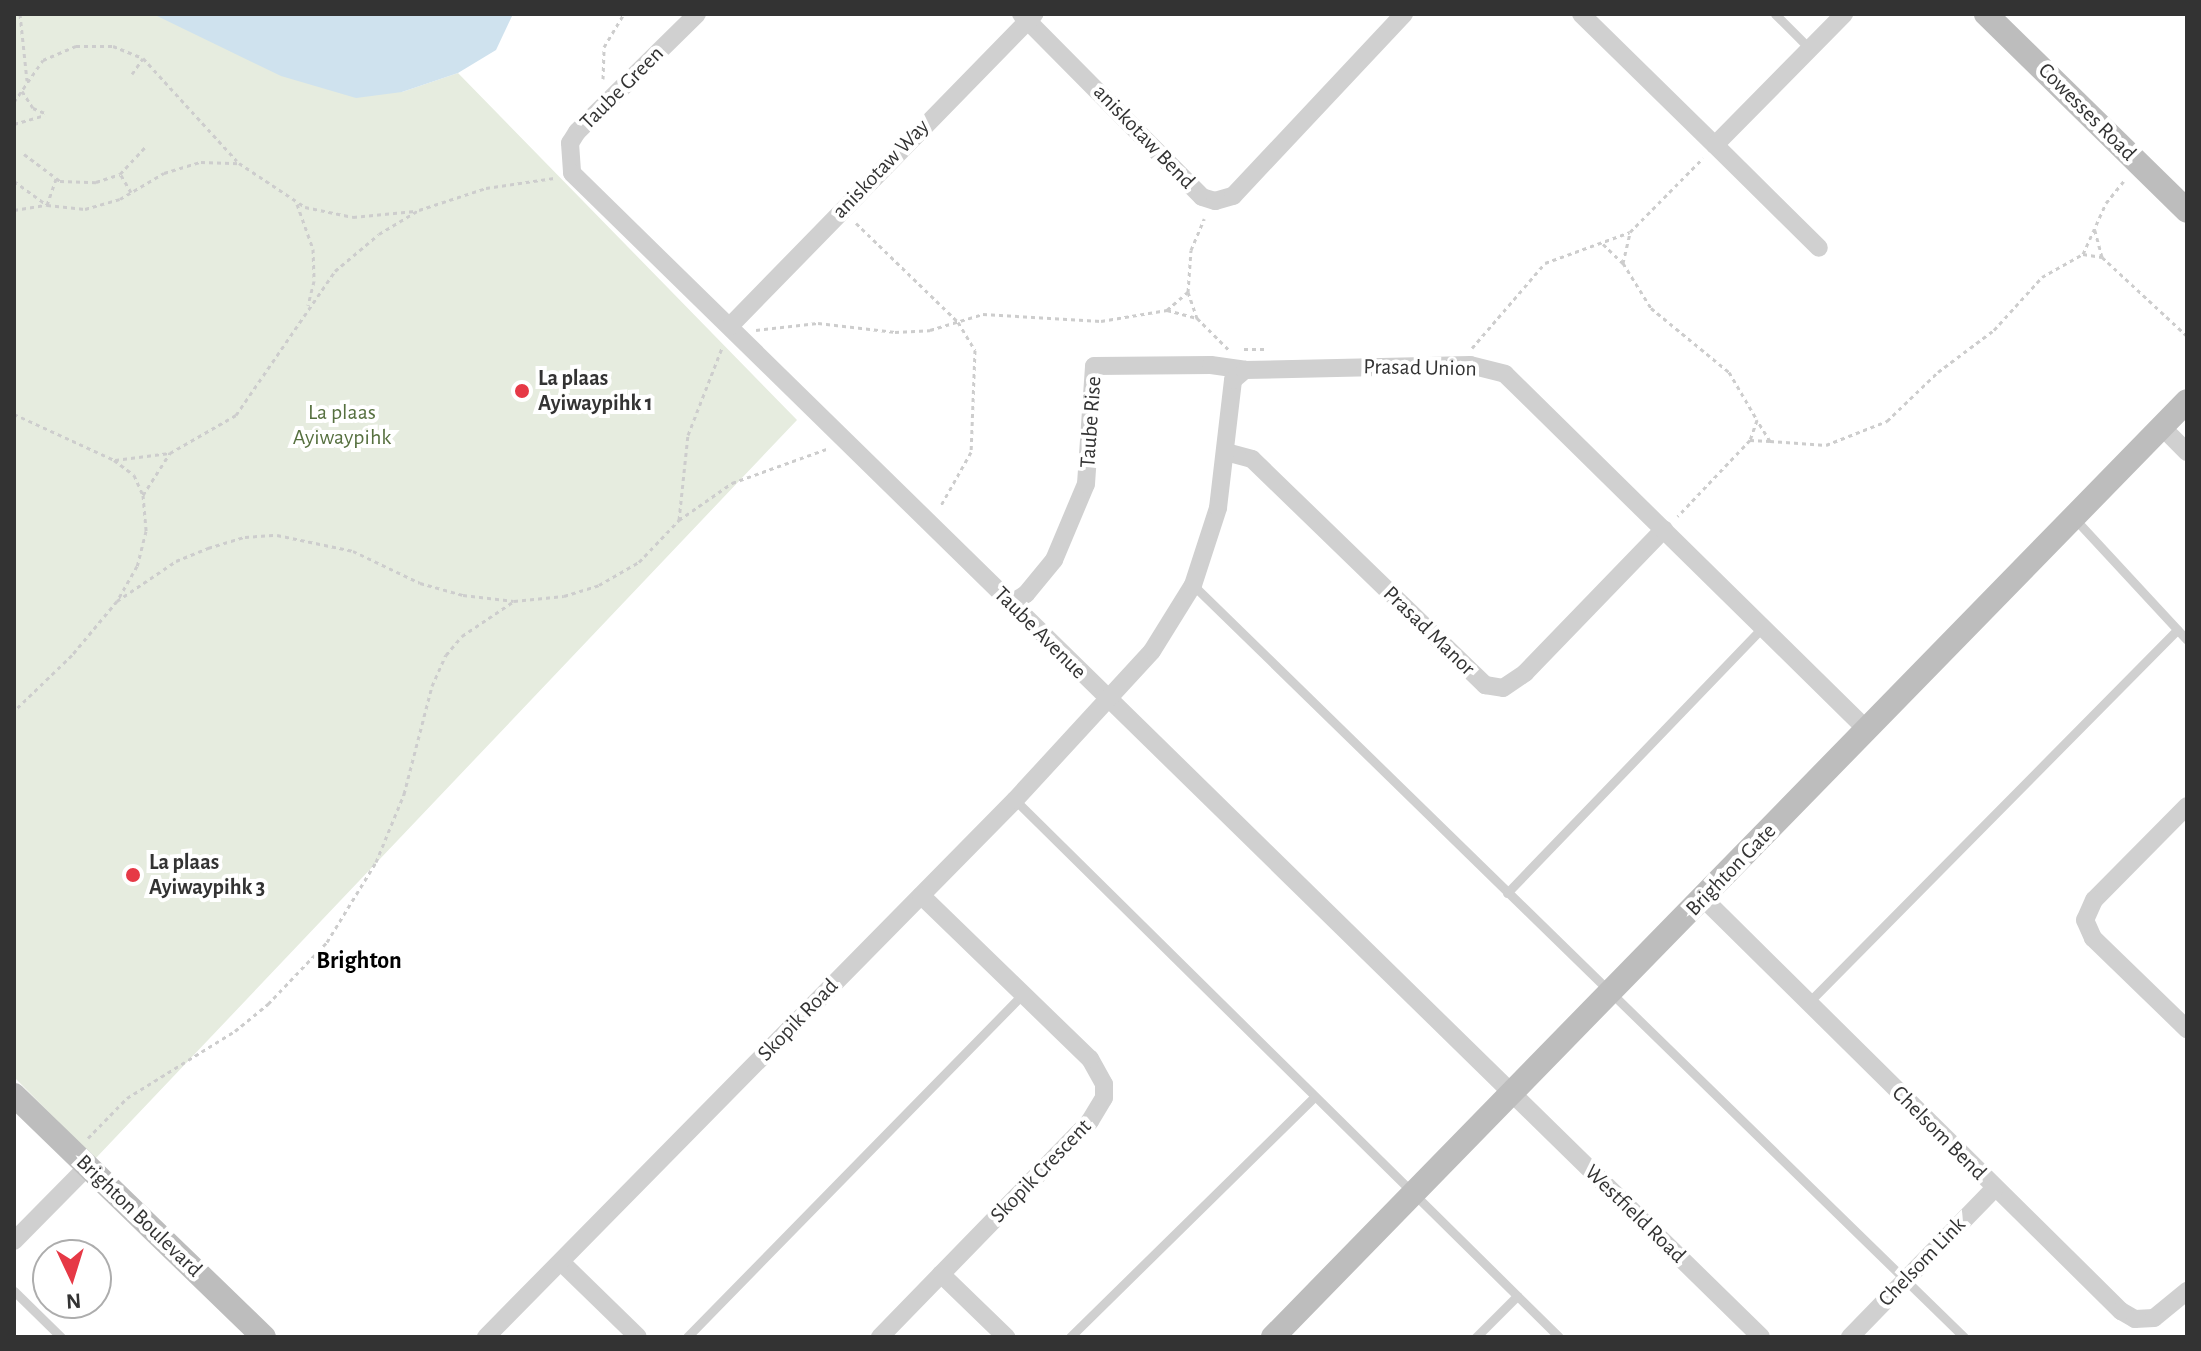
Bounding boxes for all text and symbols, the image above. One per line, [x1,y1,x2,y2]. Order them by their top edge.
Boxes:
street label: Taube Green [575,41,669,135]
street label: Cowesses Road [2032,57,2142,167]
street label: aniskotaw Bend [1088,79,1200,195]
street label: aniskotaw Way [827,114,935,224]
street label: Prasad Union [1363,354,1477,382]
place label: La plaas Ayiwaypihk 1 [538,365,653,416]
street label: Taube Rise [1075,375,1107,469]
marker: La plaas Ayiwaypihk 1 [513,382,531,400]
park label: La plaas Ayiwaypihk [293,399,391,450]
street label: Taube Avenue [988,581,1092,685]
street label: Prasad Manor [1378,581,1480,681]
street label: Brighton Gate [1680,818,1782,922]
place label: La plaas Ayiwaypihk 3 [149,849,265,900]
marker: La plaas Ayiwaypihk 3 [124,866,142,884]
district label: Brighton [316,948,402,976]
street label: Skopik Road [752,973,844,1067]
street label: Chelsom Bend [1886,1080,1992,1186]
street label: Skopik Crescent [985,1114,1097,1228]
street label: Brighton Boulevard [70,1149,208,1283]
street label: Westfield Road [1579,1159,1691,1269]
street label: Chelsom Link [1873,1212,1971,1312]
north arrow [32,1239,112,1319]
text: N [65,1289,82,1312]

